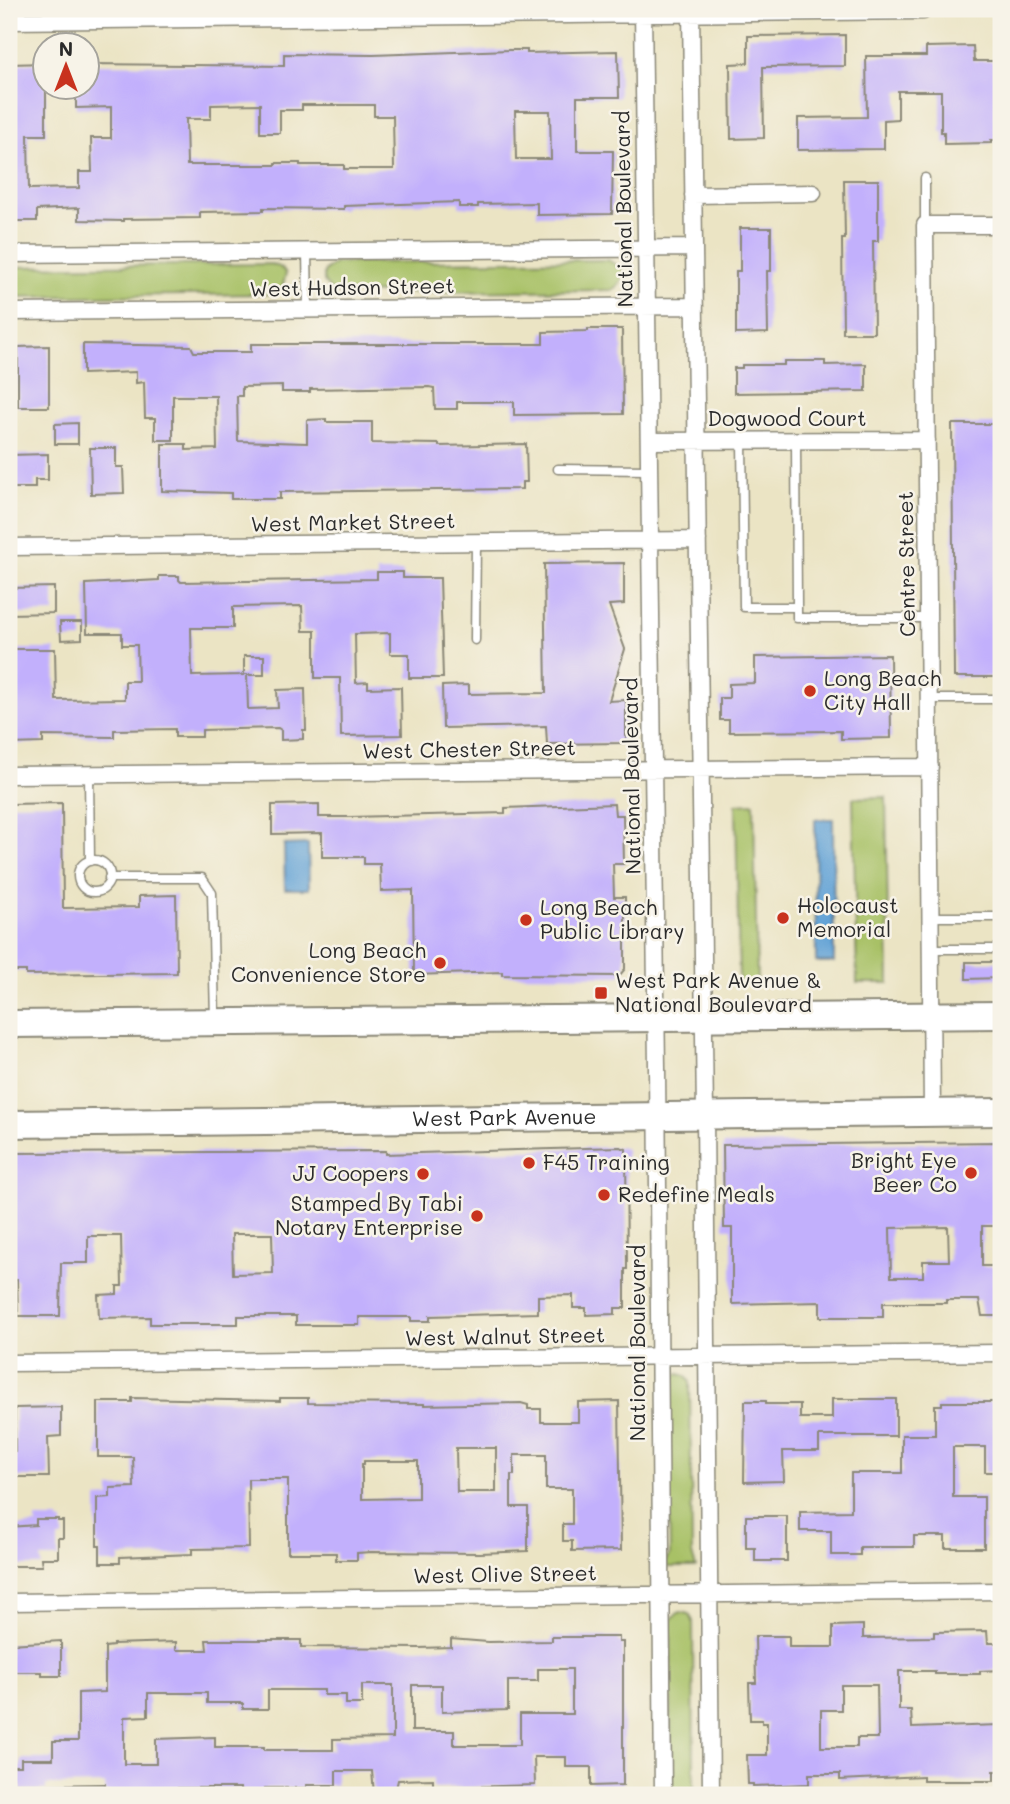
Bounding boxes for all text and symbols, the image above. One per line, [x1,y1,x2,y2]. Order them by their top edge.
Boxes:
north arrow [32,32,102,102]
text: N [59,36,73,61]
street label: National Boulevard [607,110,638,308]
street label: West Hudson Street [249,271,455,302]
street label: Dogwood Court [707,404,867,431]
street label: Centre Street [891,491,920,637]
street label: West Market Street [250,506,456,537]
place label: Long Beach City Hall [824,664,941,715]
street label: National Boulevard [615,677,646,875]
marker: Long Beach City Hall [802,683,818,699]
street label: West Chester Street [362,733,576,764]
place label: Holocaust Memorial [797,891,899,942]
place label: Long Beach Public Library [540,893,684,944]
marker: Holocaust Memorial [775,910,791,926]
marker: Long Beach Public Library [518,912,534,928]
place label: Long Beach Convenience Store [231,936,426,987]
marker: Long Beach Convenience Store [432,955,448,971]
place label: West Park Avenue & National Boulevard [615,966,821,1017]
marker: West Park Avenue & National Boulevard [593,985,609,1001]
street label: West Park Avenue [411,1102,596,1131]
place label: Bright Eye Beer Co [851,1146,957,1197]
place label: F45 Training [543,1148,670,1175]
marker: F45 Training [521,1155,537,1171]
place label: JJ Coopers [293,1159,409,1186]
marker: Bright Eye Beer Co [963,1165,979,1181]
marker: JJ Coopers [415,1166,431,1182]
place label: Redefine Meals [618,1180,775,1207]
marker: Redefine Meals [596,1187,612,1203]
place label: Stamped By Tabi Notary Enterprise [275,1189,463,1240]
marker: Stamped By Tabi Notary Enterprise [469,1208,485,1224]
street label: National Boulevard [623,1245,650,1441]
street label: West Walnut Street [405,1320,605,1351]
street label: West Olive Street [413,1558,597,1589]

